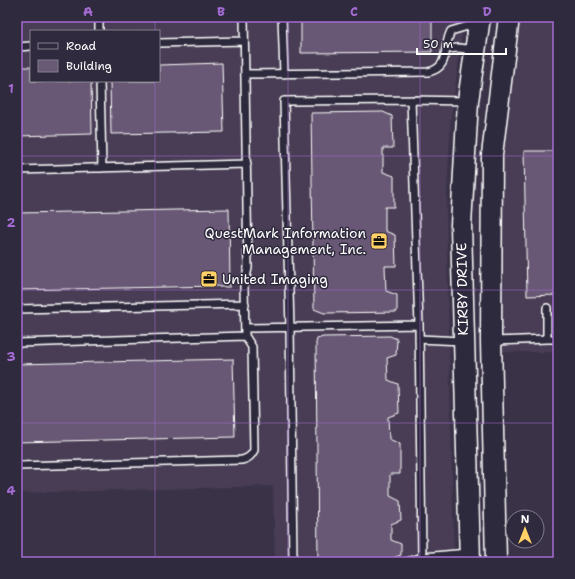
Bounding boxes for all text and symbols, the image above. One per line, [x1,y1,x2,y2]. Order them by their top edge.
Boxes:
text: A [83,3,93,20]
text: B [217,3,225,20]
text: C [350,3,358,20]
text: D [482,3,492,20]
legend [30,30,160,82]
scale bar [417,30,506,56]
text: 50 m [423,36,453,52]
text: Road [66,38,97,54]
text: Building [66,58,112,74]
text: 1 [8,80,14,97]
text: 2 [6,214,16,231]
place label: QuestMark Information Management, Inc. [205,224,366,258]
office icon: QuestMark Information Management, Inc. [369,231,389,251]
street label: KIRBY DRIVE [452,242,472,336]
office icon: United Imaging [199,269,219,289]
place label: United Imaging [222,270,328,288]
text: 3 [6,348,16,365]
text: 4 [6,482,16,499]
north arrow [505,509,545,549]
text: N [521,512,530,527]

